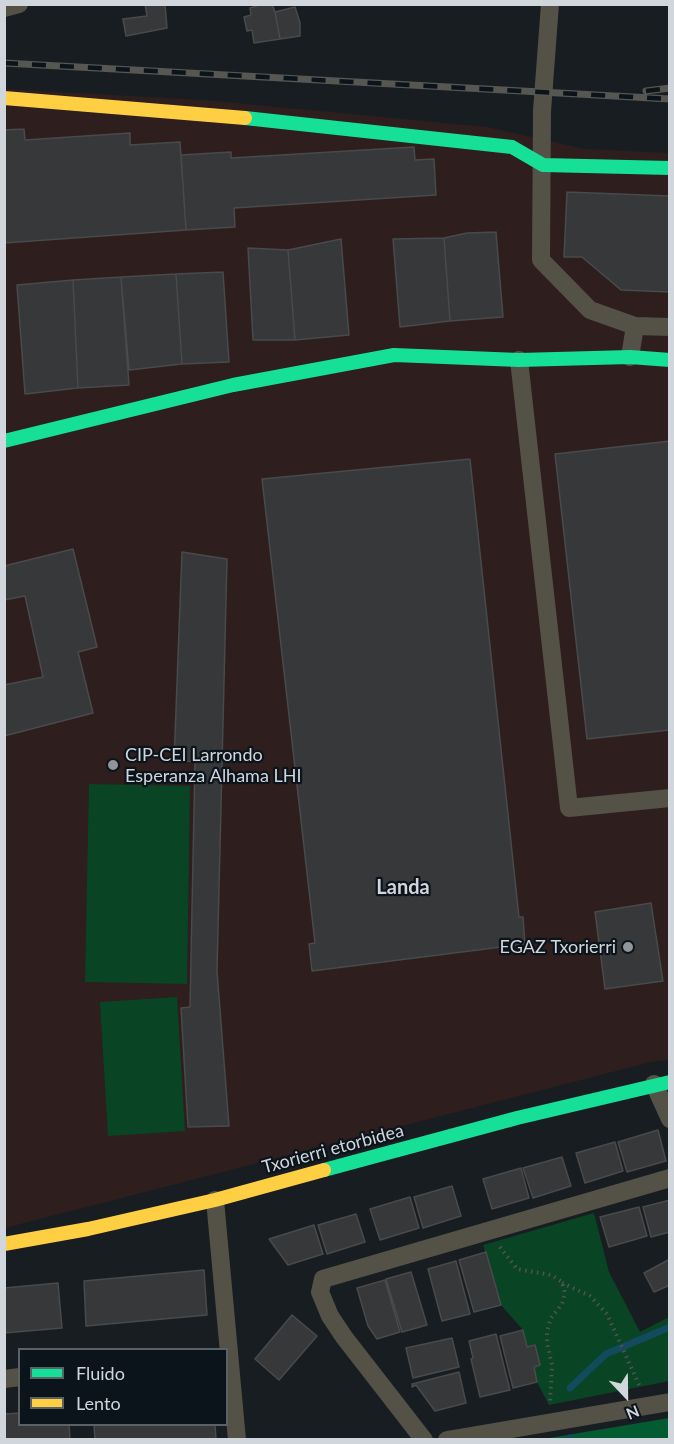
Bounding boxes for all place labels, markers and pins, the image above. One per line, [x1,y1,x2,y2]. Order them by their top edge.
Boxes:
place label: CIP-CEI Larrondo Esperanza Alhama LHI [125,744,301,786]
marker: CIP-CEI Larrondo Esperanza Alhama LHI [106,758,120,772]
place label: EGAZ Txorierri [500,936,616,958]
marker: EGAZ Txorierri [621,940,635,954]

